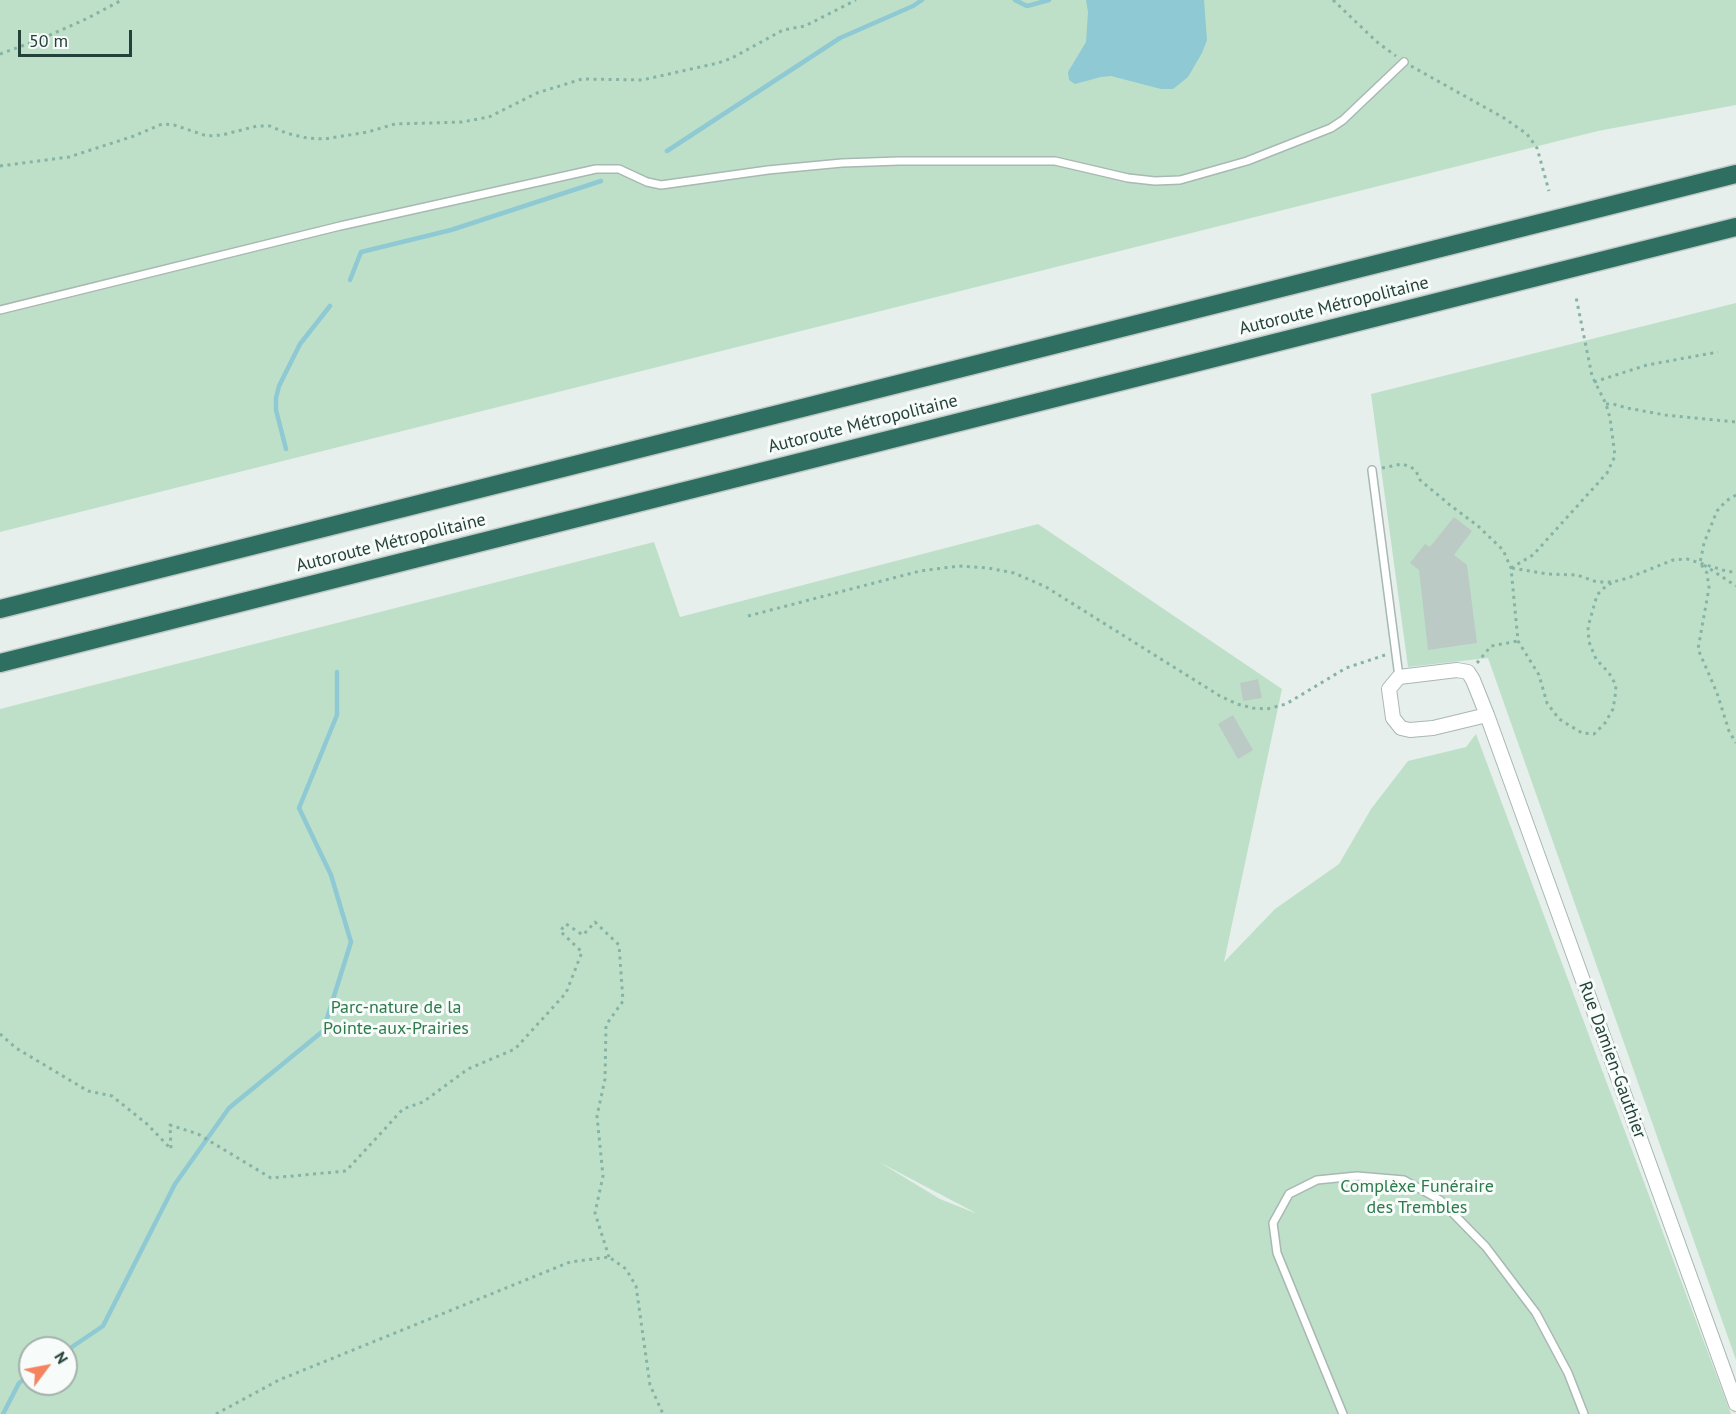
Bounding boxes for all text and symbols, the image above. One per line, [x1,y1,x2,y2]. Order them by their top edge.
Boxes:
scale bar [21,18,135,56]
text: 50 m [29,29,68,52]
street label: Autoroute Métropolitaine [1237,272,1431,340]
street label: Autoroute Métropolitaine [766,390,960,458]
street label: Autoroute Métropolitaine [294,509,488,577]
street label: Rue Damien-Gauthier [1574,979,1650,1141]
park label: Parc-nature de la Pointe-aux-Prairies [323,997,469,1040]
park label: Complèxe Funéraire des Trembles [1340,1176,1494,1218]
north arrow [18,1336,78,1396]
text: N [50,1348,73,1367]

